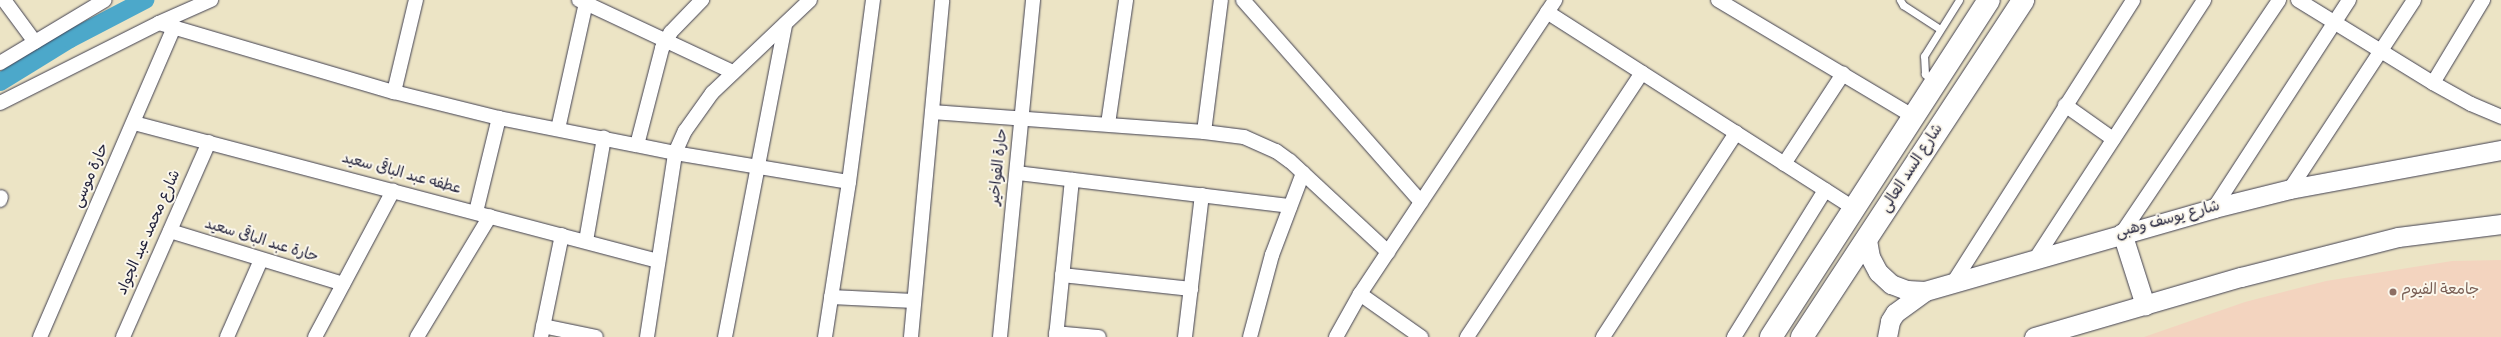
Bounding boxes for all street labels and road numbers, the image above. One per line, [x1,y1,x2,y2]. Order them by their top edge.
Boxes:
street label: شارع السد العالى [1878,121,1948,217]
street label: حارة الفواخير [987,128,1013,206]
street label: حارة موسى [70,141,114,211]
street label: عطفه عبد الباقى سعيد [339,150,463,200]
street label: شارع محمد عبد الجواد [114,168,186,298]
street label: شارع يوسف وهبى [2114,198,2222,244]
street label: حارة عبد الباقى سعيد [202,216,320,268]

